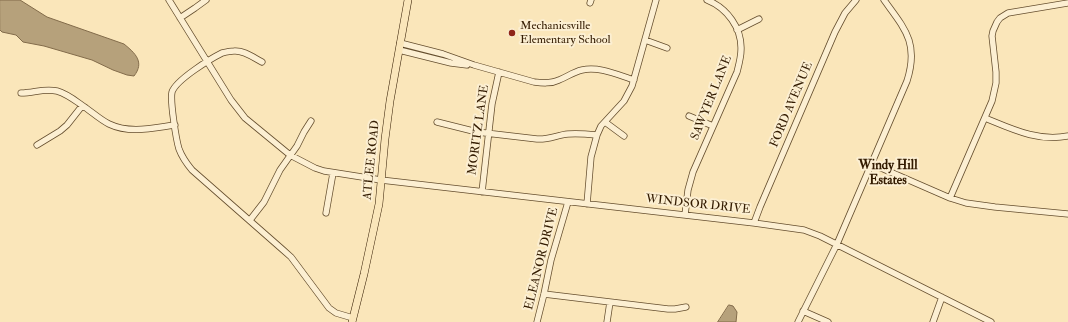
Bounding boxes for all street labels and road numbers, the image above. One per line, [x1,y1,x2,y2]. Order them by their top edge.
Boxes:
street label: SAWYER LANE [688,54,736,142]
street label: FORD AVENUE [767,60,817,150]
street label: MORITZ LANE [466,84,492,176]
street label: ATLEE ROAD [361,119,383,201]
street label: WINDSOR DRIVE [645,192,751,218]
street label: ELEANOR DRIVE [522,206,562,312]

